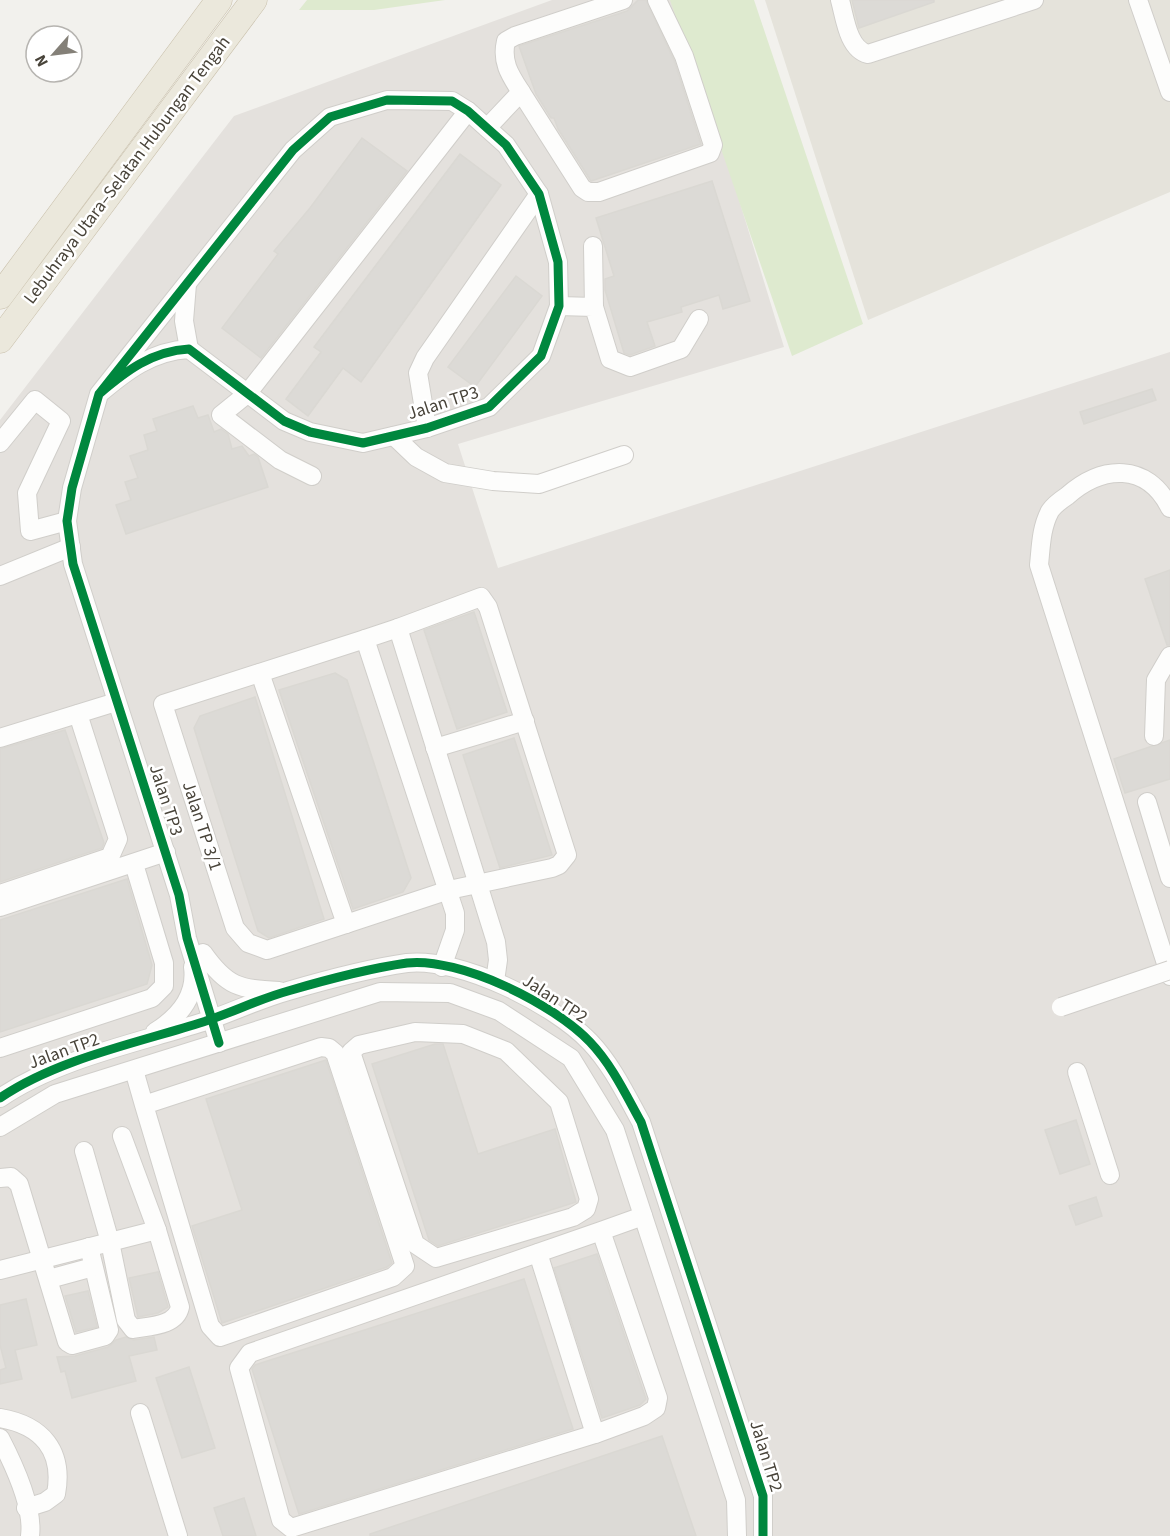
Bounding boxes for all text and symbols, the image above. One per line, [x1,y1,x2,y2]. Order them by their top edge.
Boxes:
north arrow [24,24,84,84]
street label: Lebuhraya Utara–Selatan Hubungan Tengah [18,31,236,309]
text: N [29,51,54,70]
street label: Jalan TP3 [404,380,482,426]
street label: Jalan TP3 [143,761,189,839]
street label: Jalan TP 3/1 [176,778,228,874]
street label: Jalan TP2 [517,968,593,1030]
street label: Jalan TP2 [25,1027,103,1075]
street label: Jalan TP2 [743,1417,789,1495]

